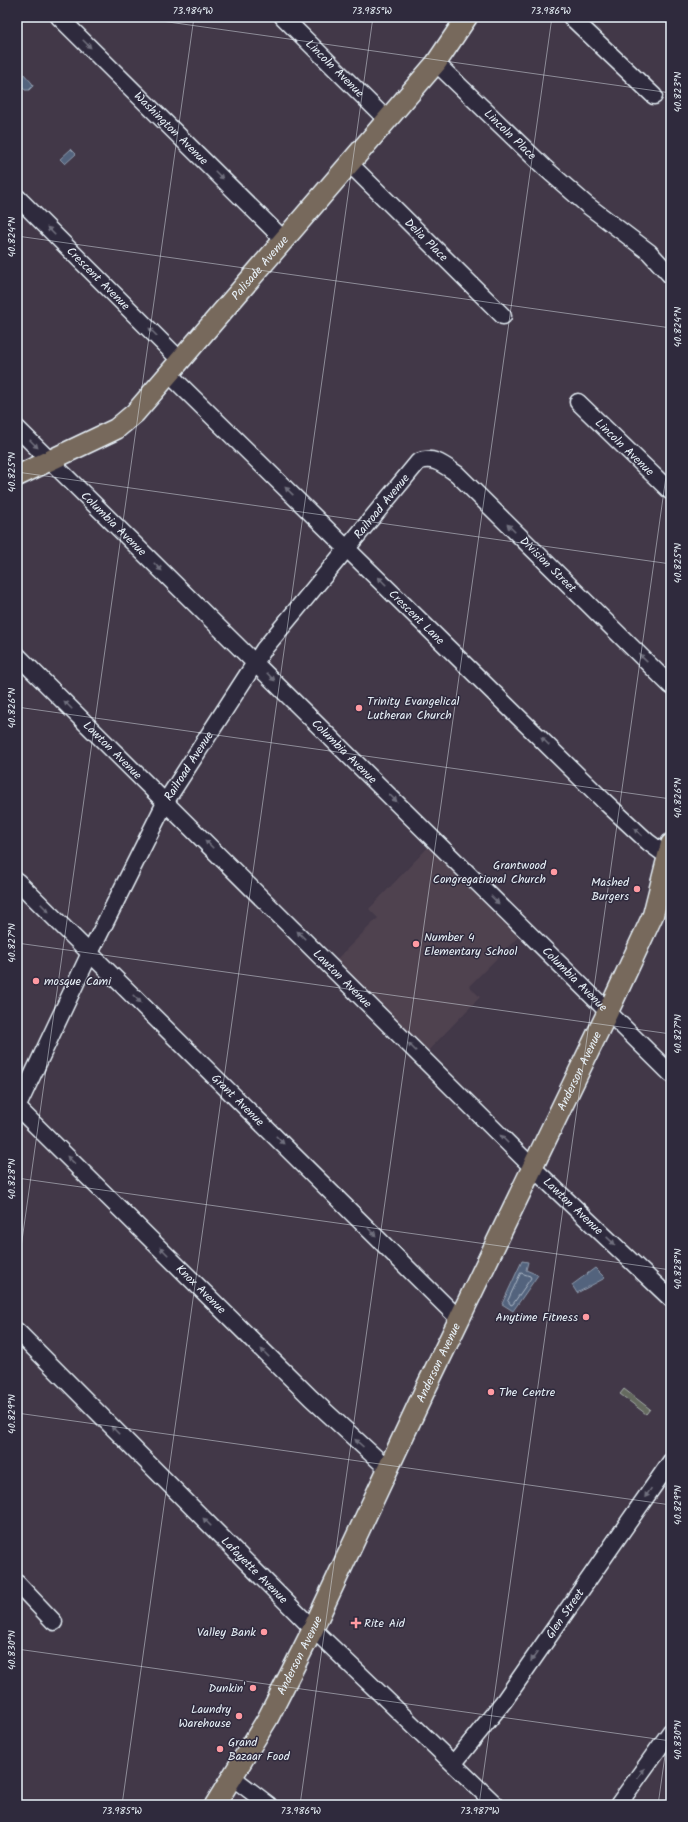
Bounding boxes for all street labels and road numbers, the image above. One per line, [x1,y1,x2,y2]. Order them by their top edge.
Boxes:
street label: Lincoln Avenue [301,35,369,103]
street label: Washington Avenue [129,87,213,170]
street label: Lincoln Place [479,105,541,165]
street label: Delia Place [400,214,453,267]
street label: Palisade Avenue [227,231,294,305]
street label: Crescent Avenue [62,242,135,315]
street label: Lincoln Avenue [590,414,659,481]
street label: Railroad Avenue [349,469,415,543]
street label: Columbia Avenue [76,487,151,561]
street label: Division Street [515,532,581,598]
street label: Crescent Lane [384,585,449,650]
street label: Columbia Avenue [307,715,382,789]
street label: Lawton Avenue [78,717,147,785]
street label: Railroad Avenue [159,727,219,805]
street label: Columbia Avenue [537,942,612,1017]
street label: Lawton Avenue [308,945,377,1013]
street label: Anderson Avenue [552,1028,607,1114]
street label: Grant Avenue [207,1070,269,1131]
street label: Lawton Avenue [538,1173,608,1240]
street label: Knox Avenue [171,1260,231,1319]
street label: Anderson Avenue [411,1319,466,1406]
street label: Lafayette Avenue [216,1532,292,1609]
street label: Glen Street [541,1585,590,1643]
street label: Anderson Avenue [272,1612,328,1698]

